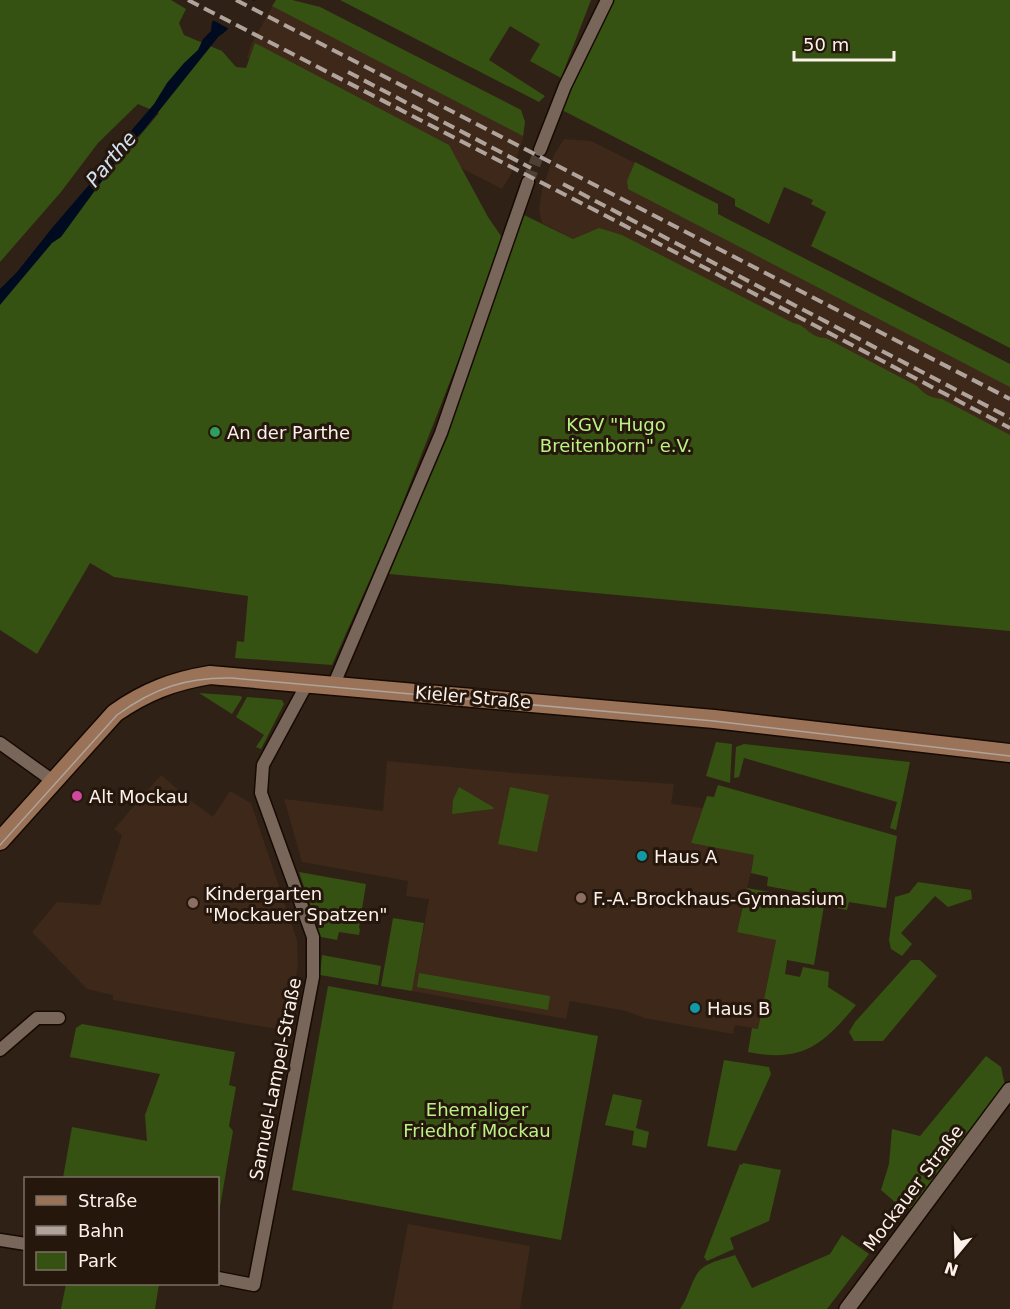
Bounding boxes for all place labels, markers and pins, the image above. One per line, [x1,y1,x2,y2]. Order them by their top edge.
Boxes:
place label: An der Parthe [227,422,350,443]
marker: An der Parthe [208,425,222,439]
place label: Alt Mockau [89,786,188,807]
marker: Alt Mockau [70,789,84,803]
place label: Haus A [654,846,718,867]
marker: Haus A [635,849,649,863]
place label: Kindergarten "Mockauer Spatzen" [205,883,388,925]
place label: F.-A.-Brockhaus-Gymnasium [593,888,845,909]
marker: F.-A.-Brockhaus-Gymnasium [574,891,588,905]
marker: Kindergarten "Mockauer Spatzen" [186,896,200,910]
place label: Haus B [707,998,770,1019]
marker: Haus B [688,1001,702,1015]

